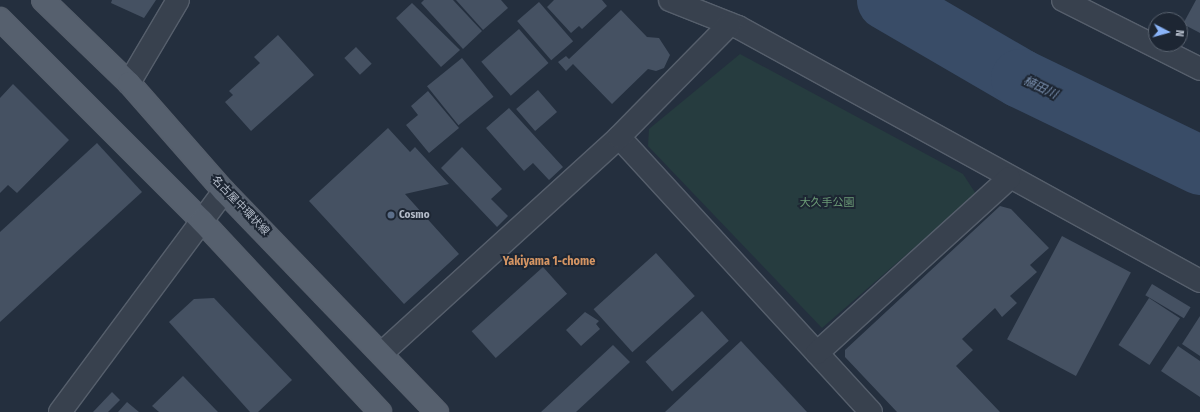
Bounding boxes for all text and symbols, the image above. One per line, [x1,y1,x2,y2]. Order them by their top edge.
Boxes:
north arrow [1148,12,1188,52]
text: N [1173,29,1186,37]
water label: 植田川 [1021,74,1059,102]
street label: 名古屋中環状線 [209,174,271,238]
park label: 大久手公園 [800,196,854,210]
place label: Cosmo [399,208,430,222]
marker: Cosmo [386,210,396,220]
district label: Yakiyama 1-chome [503,255,595,269]

